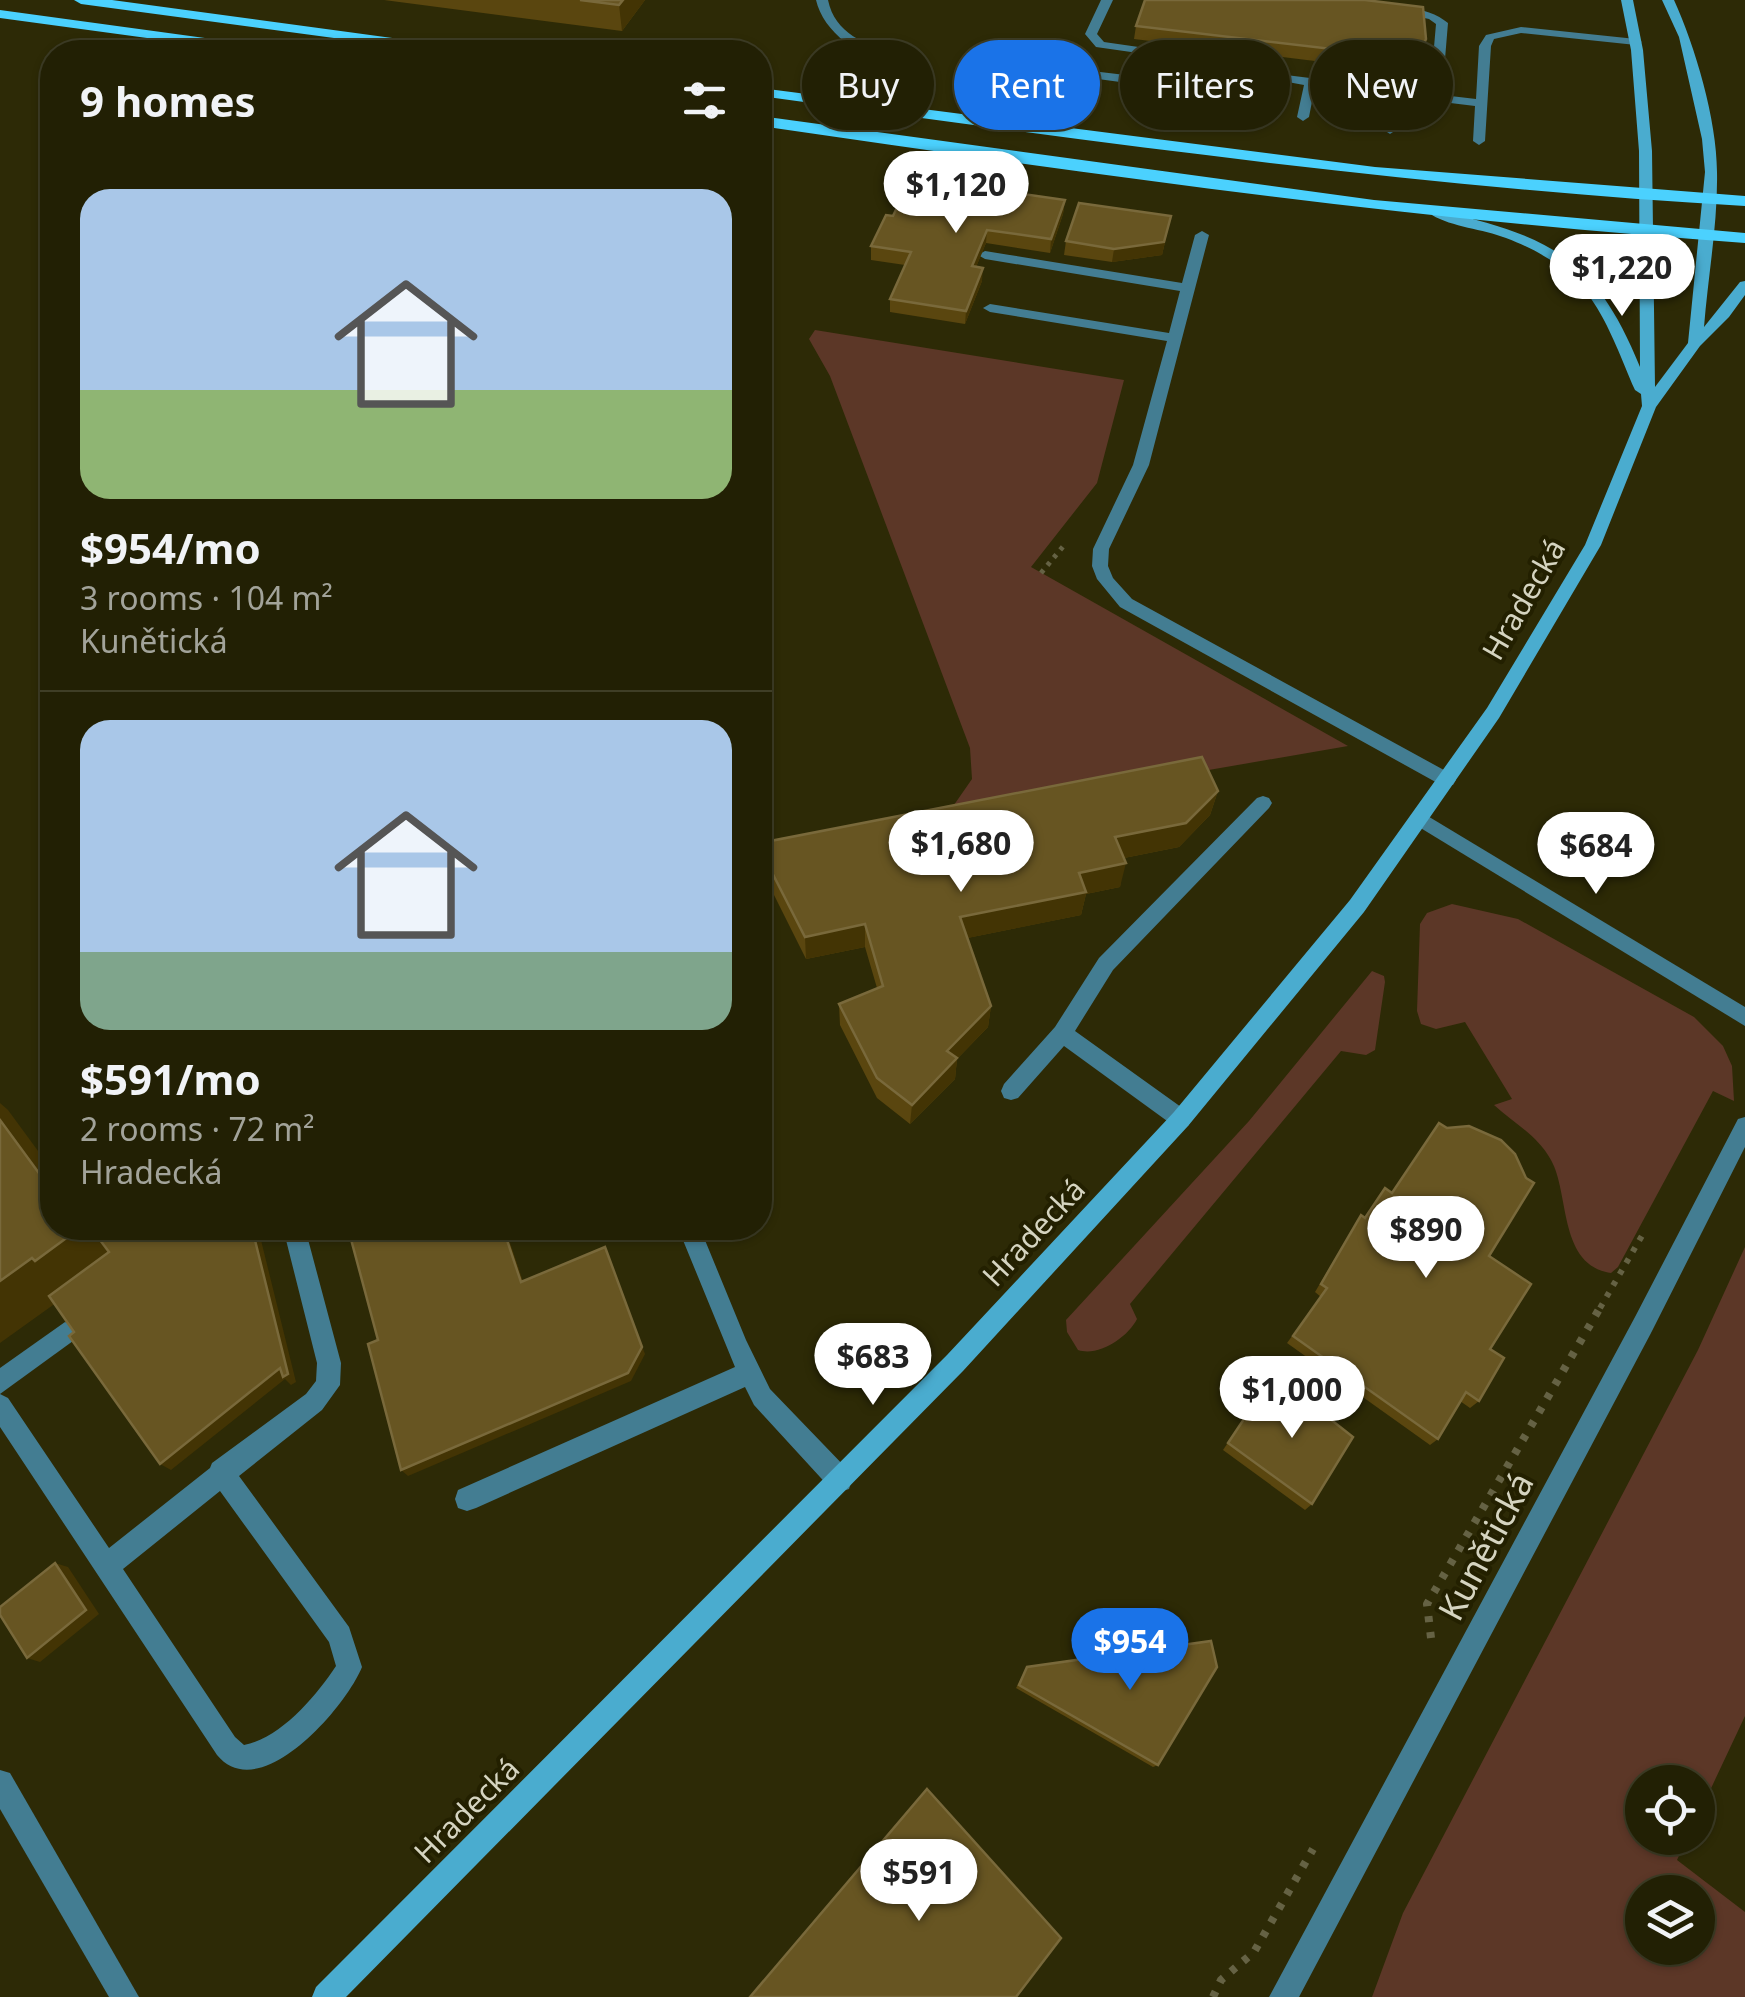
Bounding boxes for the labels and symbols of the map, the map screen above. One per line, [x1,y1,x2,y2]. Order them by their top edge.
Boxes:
pin: $1,120 [875,151,1037,236]
pin: $1,220 [1541,234,1703,319]
street label: Hradecká [1472,531,1574,667]
pin: $1,680 [880,810,1042,895]
pin: $684 [1537,812,1655,897]
street label: Hradecká [972,1169,1094,1295]
pin: $890 [1367,1196,1485,1281]
pin: $683 [814,1323,932,1408]
pin: $1,000 [1211,1356,1373,1441]
street label: Kunětická [1426,1464,1544,1628]
pin: $954 [1071,1608,1189,1693]
street label: Hradecká [404,1748,528,1872]
pin: $591 [860,1839,978,1924]

